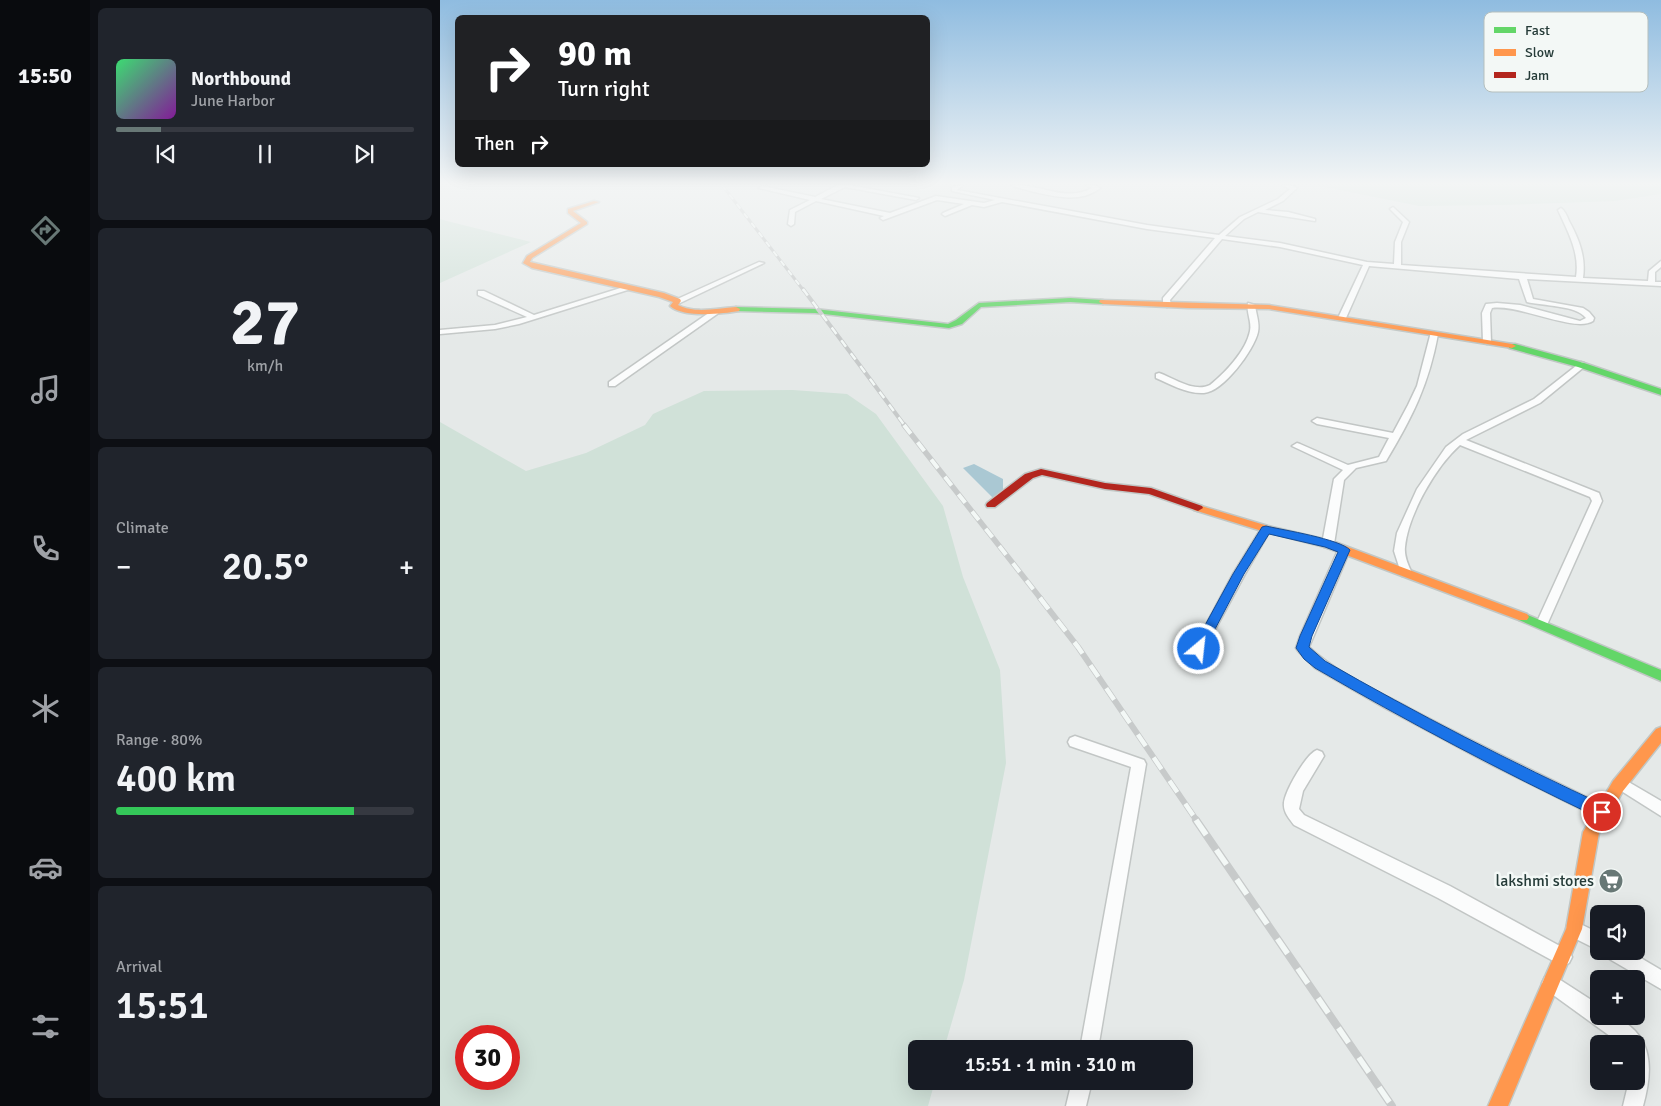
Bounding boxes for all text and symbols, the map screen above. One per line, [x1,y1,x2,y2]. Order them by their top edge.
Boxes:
legend [1484,12,1648,92]
text: Fast [1525,22,1550,39]
text: 90 m [558,32,632,75]
icon: right [475,35,540,100]
text: Slow [1525,44,1554,61]
text: 15:50 [18,62,72,89]
text: Northbound [191,67,291,91]
text: Jam [1525,67,1549,84]
text: Turn right [558,75,650,102]
text: June Harbor [191,91,275,111]
icon: right [525,130,553,158]
text: Then [475,132,515,156]
icon: previous [152,140,180,168]
icon: pause [251,140,279,168]
icon: next [350,140,378,168]
icon: directions [28,213,63,248]
text: 27 [230,283,300,363]
text: km/h [247,356,283,376]
icon: music [28,372,63,407]
text: Climate [116,518,169,538]
icon: phone [28,531,63,566]
text: 20.5° [222,543,308,590]
text: − [116,550,131,584]
text: + [399,550,414,584]
position arrow [1172,622,1224,674]
icon: climate [28,691,63,726]
text: Range · 80% [116,730,202,750]
text: 400 km [116,755,236,802]
pin [1581,791,1623,833]
icon: arrive [1588,798,1616,826]
icon: car [28,850,63,885]
supermarket icon: lakshmi stores [1598,868,1624,894]
place label: lakshmi stores [1495,871,1594,891]
map controls [1590,905,1645,1090]
button: sound [1590,905,1645,960]
text: Arrival [116,957,162,977]
button: + [1590,970,1645,1025]
text: 15:51 [116,982,209,1029]
icon: filters [28,1009,63,1044]
speed limit sign: 30 [455,1025,520,1090]
button: − [1590,1035,1645,1090]
text: 15:51 · 1 min · 310 m [965,1053,1136,1077]

